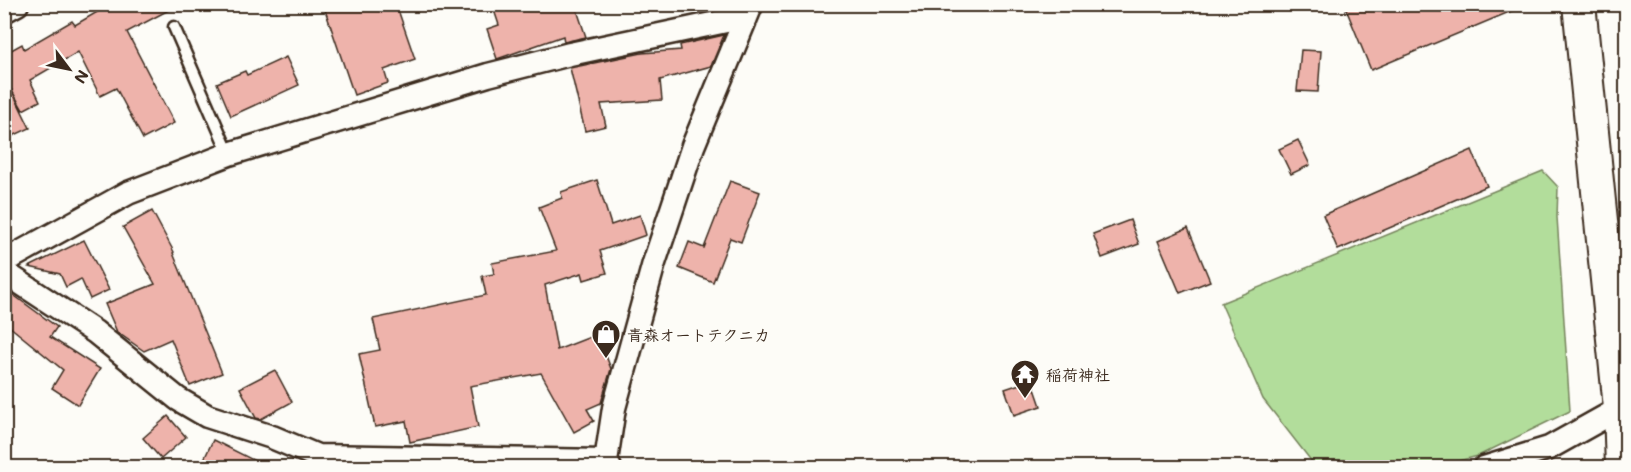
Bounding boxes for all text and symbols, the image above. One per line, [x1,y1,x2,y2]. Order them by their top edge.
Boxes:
north arrow [39,39,99,99]
text: N [70,66,94,88]
shop icon: 青森オートテクニカ [590,318,622,360]
place label: 青森オートテクニカ [627,324,770,345]
temple icon: 稲荷神社 [1009,358,1041,400]
place label: 稲荷神社 [1046,364,1110,385]

